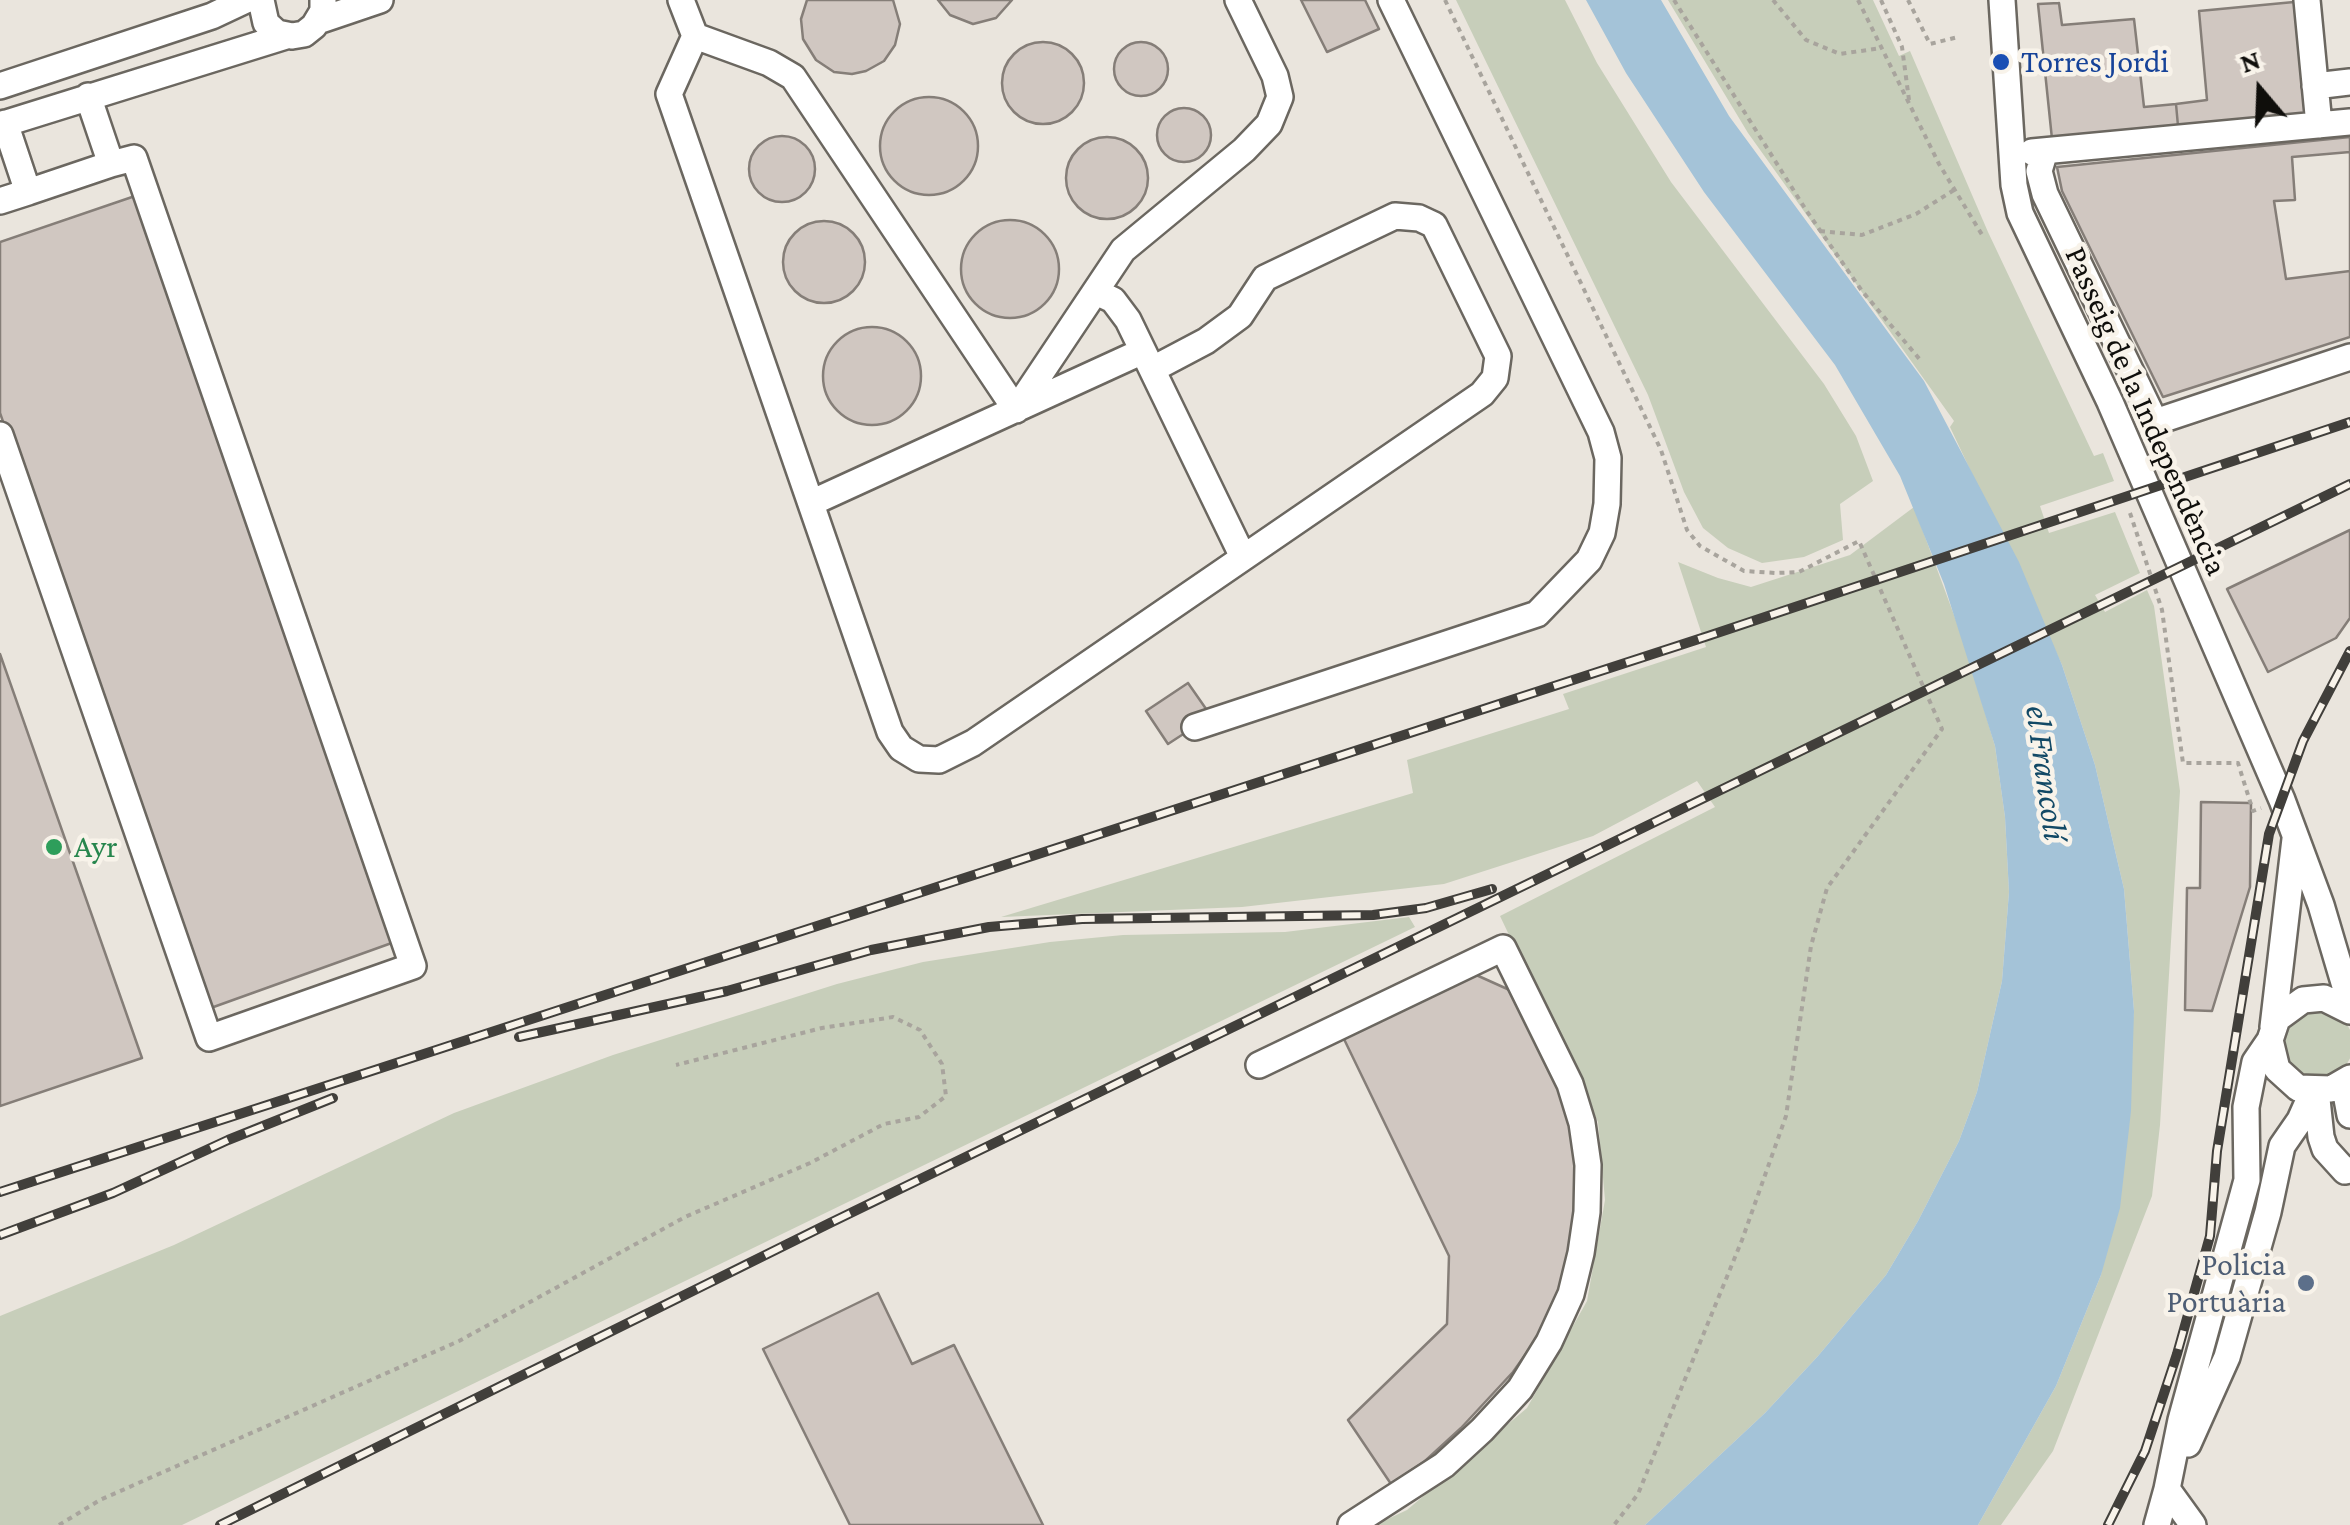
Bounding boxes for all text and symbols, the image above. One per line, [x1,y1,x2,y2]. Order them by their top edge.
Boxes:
north arrow [2210,40,2310,140]
place label: Torres Jordi [2021,43,2169,81]
text: N [2236,43,2264,79]
marker: Torres Jordi [1990,51,2012,73]
street label: Passeig de la Independència [2056,241,2236,581]
water label: el Francolí [2016,703,2076,843]
place label: Ayr [74,828,118,866]
marker: Ayr [43,836,65,858]
place label: Policia Portuària [2166,1246,2286,1321]
marker: Policia Portuària [2295,1272,2317,1294]

